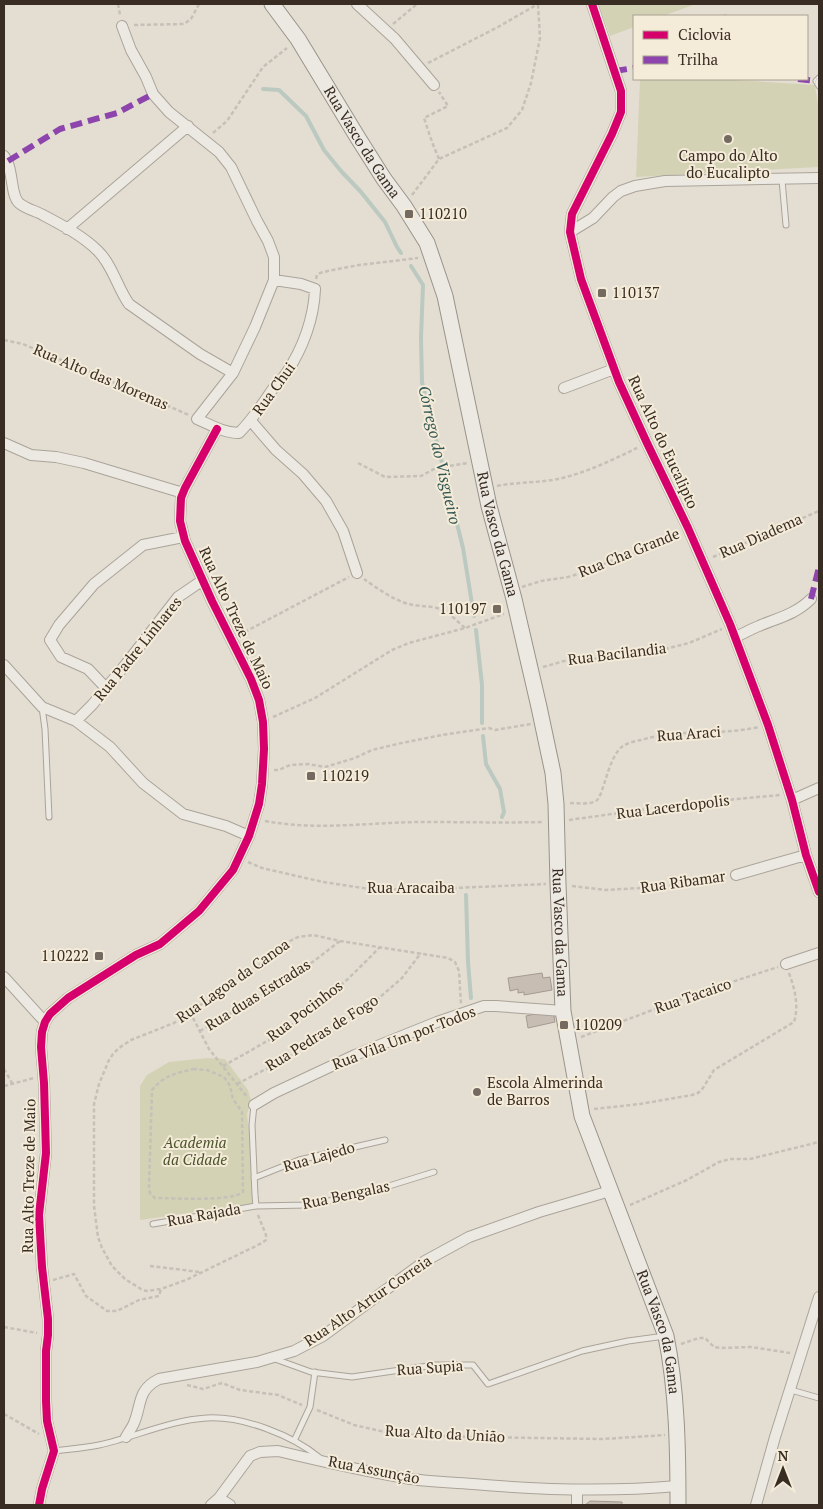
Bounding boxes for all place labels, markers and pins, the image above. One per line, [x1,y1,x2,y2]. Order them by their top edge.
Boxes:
marker: Campo do Alto do Eucalipto [722,133,734,145]
place label: Campo do Alto do Eucalipto [678,145,778,182]
place label: 110210 [419,203,467,223]
marker: 110210 [403,208,415,220]
place label: 110137 [612,282,660,302]
marker: 110137 [596,287,608,299]
place label: 110197 [439,598,487,618]
marker: 110197 [491,603,503,615]
place label: 110219 [321,765,369,785]
marker: 110219 [305,770,317,782]
place label: 110222 [41,945,89,965]
marker: 110222 [93,950,105,962]
place label: 110209 [574,1014,622,1034]
marker: 110209 [558,1019,570,1031]
place label: Escola Almerinda de Barros [487,1072,603,1109]
marker: Escola Almerinda de Barros [471,1086,483,1098]

